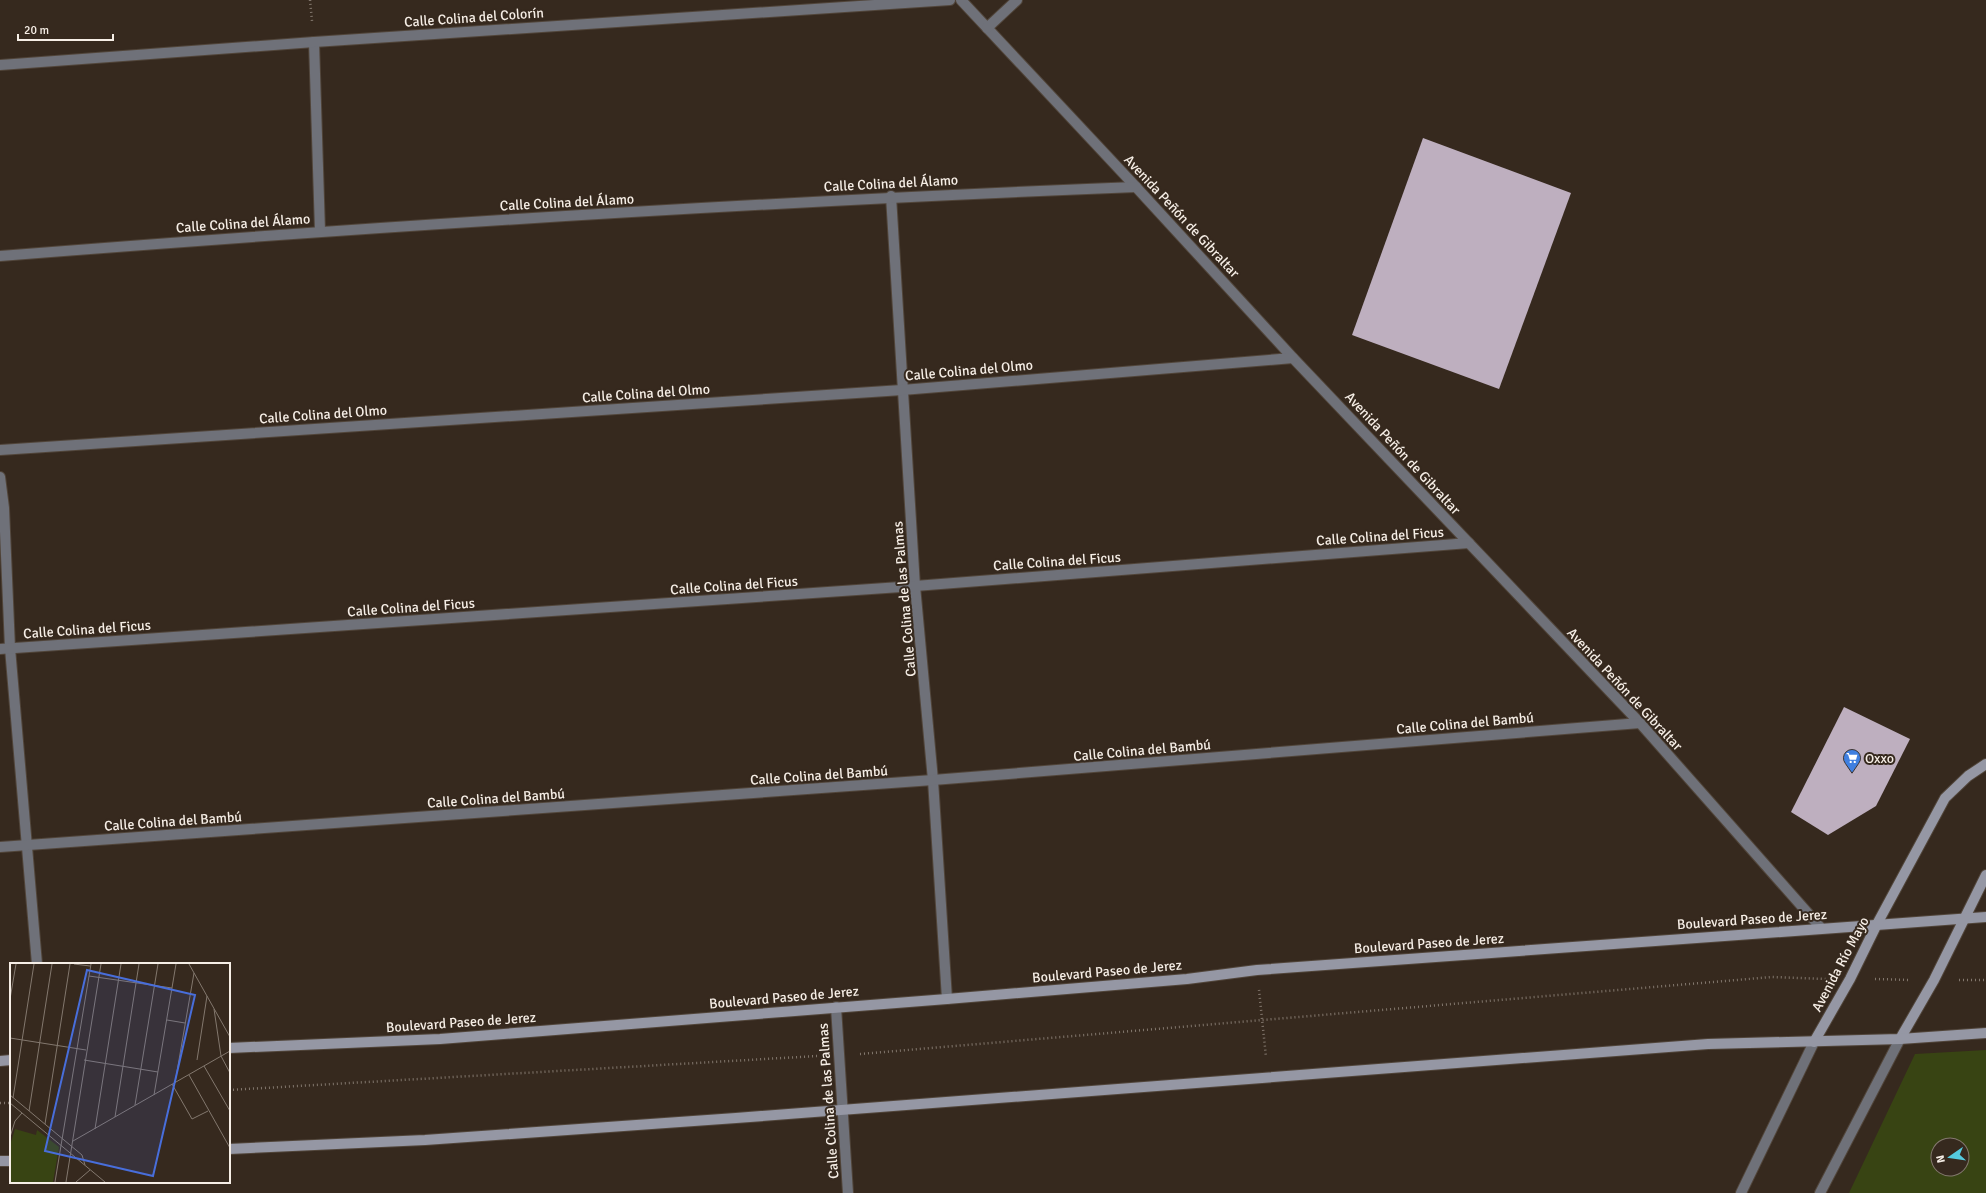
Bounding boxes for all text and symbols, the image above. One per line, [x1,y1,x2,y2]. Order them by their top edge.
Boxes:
street label: Calle Colina del Colorín [404,4,544,31]
scale bar [18,16,113,42]
text: 20 m [24,23,49,38]
street label: Avenida Peñón de Gibraltar [1120,151,1244,282]
street label: Calle Colina del Álamo [823,171,959,196]
street label: Calle Colina del Álamo [499,190,635,215]
street label: Calle Colina del Álamo [175,210,311,237]
street label: Calle Colina del Olmo [904,356,1034,385]
street label: Calle Colina del Olmo [582,381,711,406]
street label: Avenida Peñón de Gibraltar [1341,388,1465,519]
street label: Calle Colina del Olmo [259,402,388,427]
street label: Calle Colina de las Palmas [889,521,920,677]
street label: Calle Colina del Ficus [1316,524,1444,549]
street label: Calle Colina del Ficus [993,549,1121,574]
street label: Calle Colina del Ficus [670,573,798,598]
street label: Calle Colina del Ficus [347,595,475,620]
street label: Calle Colina del Ficus [23,617,151,642]
street label: Avenida Peñón de Gibraltar [1563,624,1687,755]
street label: Calle Colina del Bambú [1395,709,1535,738]
street label: Calle Colina del Bambú [1072,736,1212,765]
supermarket icon: Oxxo [1842,748,1862,773]
place label: Oxxo [1865,750,1894,767]
street label: Calle Colina del Bambú [750,762,889,789]
street label: Calle Colina del Bambú [427,785,566,812]
street label: Calle Colina del Bambú [104,808,243,835]
street label: Boulevard Paseo de Jerez [1676,906,1828,933]
street label: Avenida Río Mayo [1808,914,1873,1015]
street label: Boulevard Paseo de Jerez [1353,930,1505,957]
street label: Boulevard Paseo de Jerez [1031,956,1183,987]
inset map [10,963,230,1183]
street label: Boulevard Paseo de Jerez [708,982,860,1013]
street label: Boulevard Paseo de Jerez [385,1009,537,1036]
street label: Calle Colina de las Palmas [815,1023,842,1179]
north arrow [1930,1137,1970,1177]
text: N [1934,1154,1948,1164]

